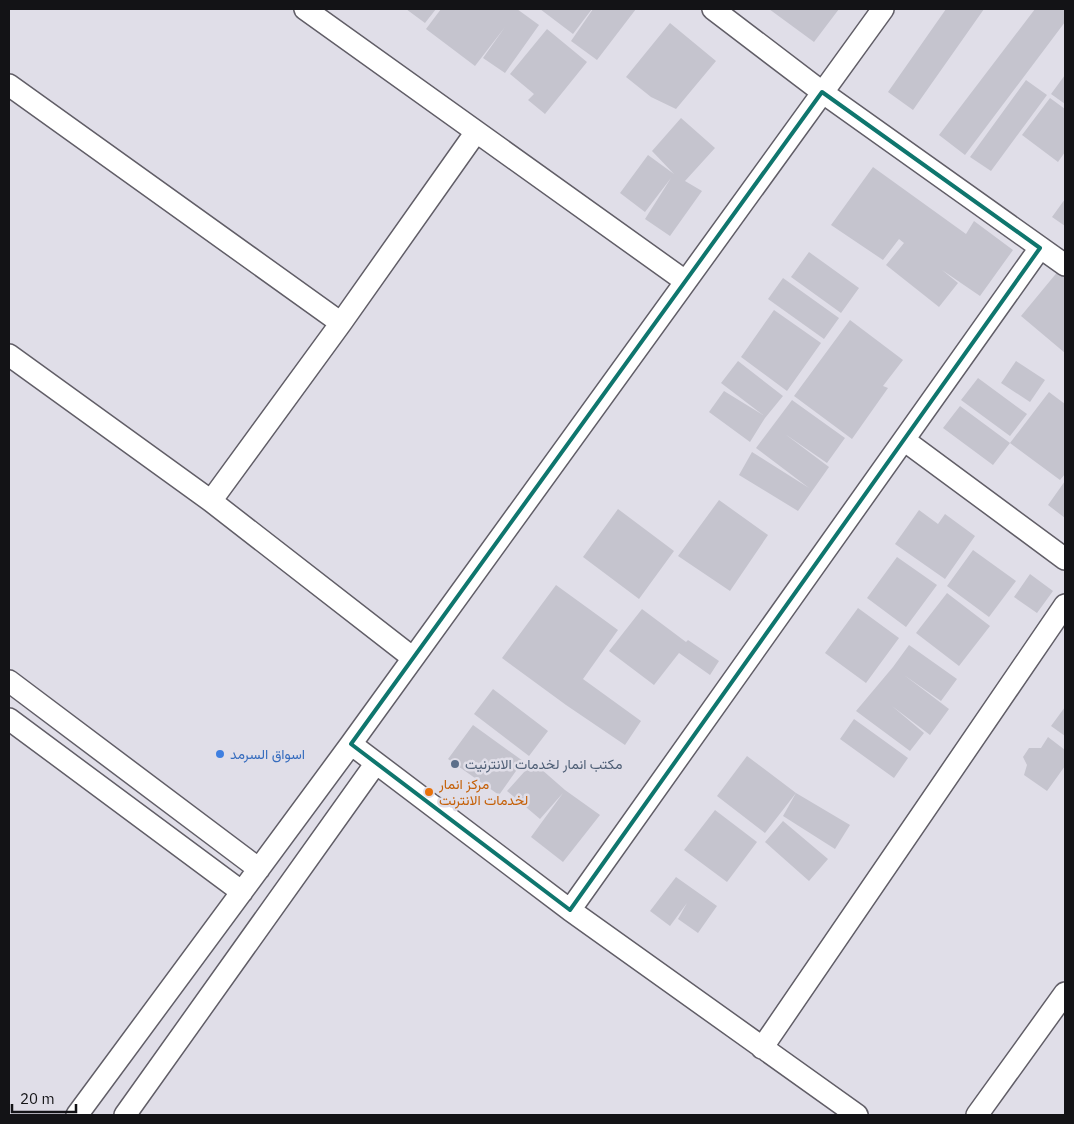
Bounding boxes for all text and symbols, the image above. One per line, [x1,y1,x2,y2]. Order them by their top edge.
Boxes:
place label: اسواق السرمد [230,745,305,763]
marker: اسواق السرمد [214,748,226,760]
place label: مكتب انمار لخدمات الانترنيت [465,755,622,773]
marker: مكتب انمار لخدمات الانترنيت [449,758,461,770]
place label: مركز انمار لخدمات الانترنت [438,775,528,809]
marker: مركز انمار لخدمات الانترنت [423,786,435,798]
scale bar [12,1082,76,1114]
text: 20 m [20,1089,55,1108]

